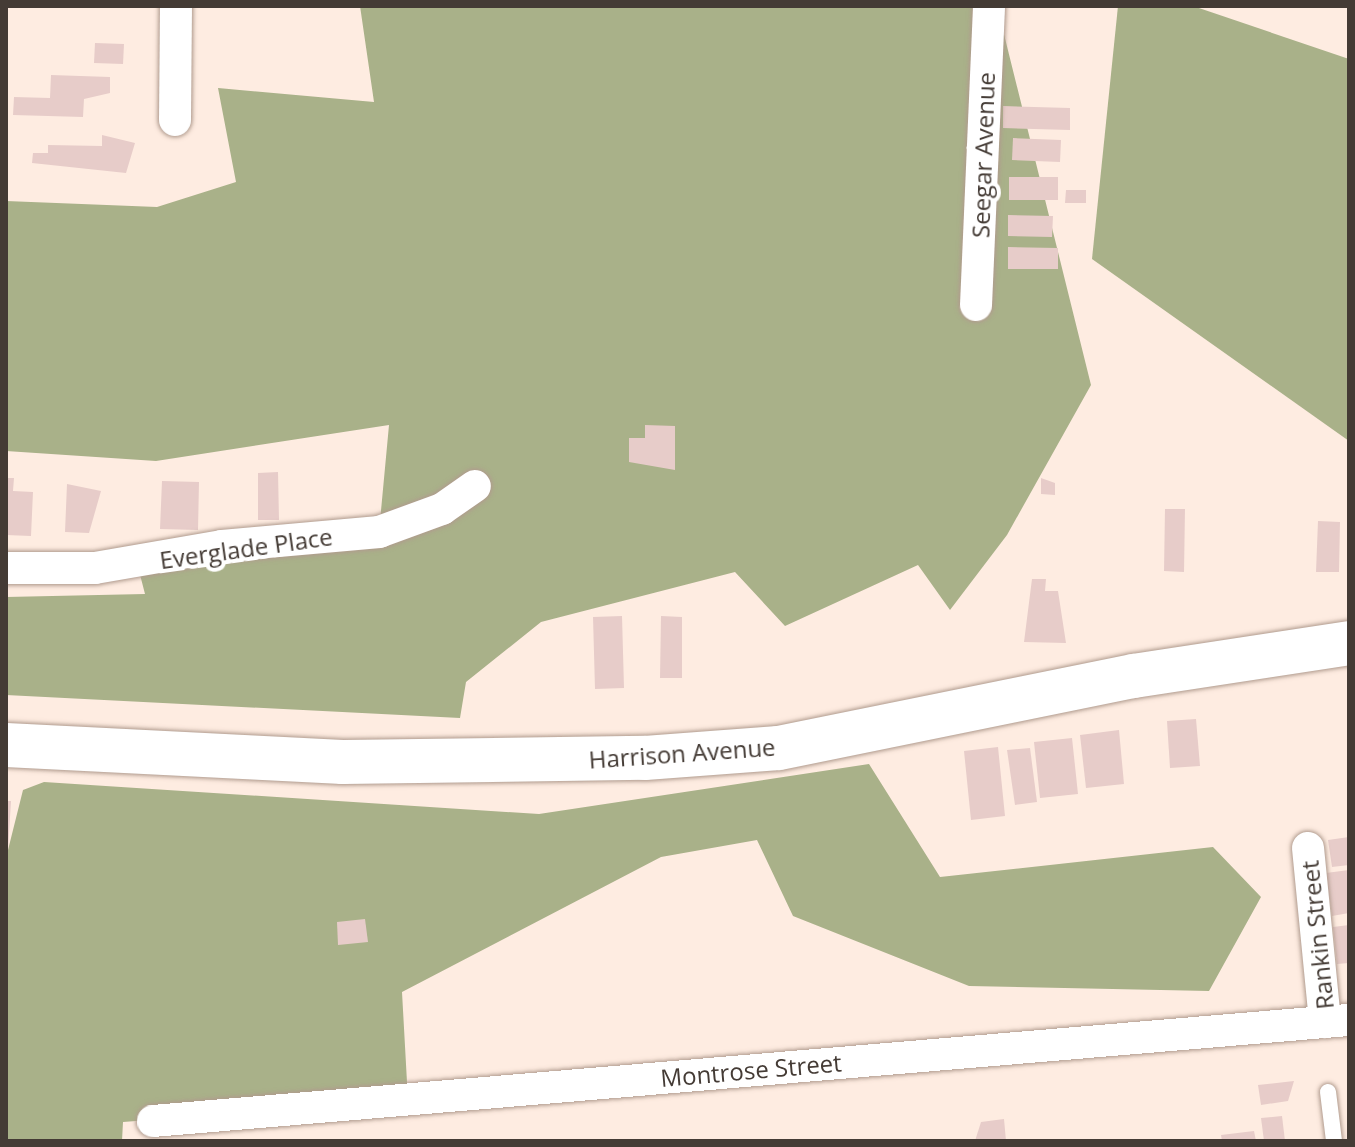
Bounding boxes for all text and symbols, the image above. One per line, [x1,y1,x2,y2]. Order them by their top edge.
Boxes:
street label: Seegar Avenue [966,72,1000,238]
street label: Everglade Place [158,522,334,574]
street label: Harrison Avenue [588,732,776,774]
street label: Rankin Street [1295,859,1339,1011]
street label: Montrose Street [659,1048,843,1092]

